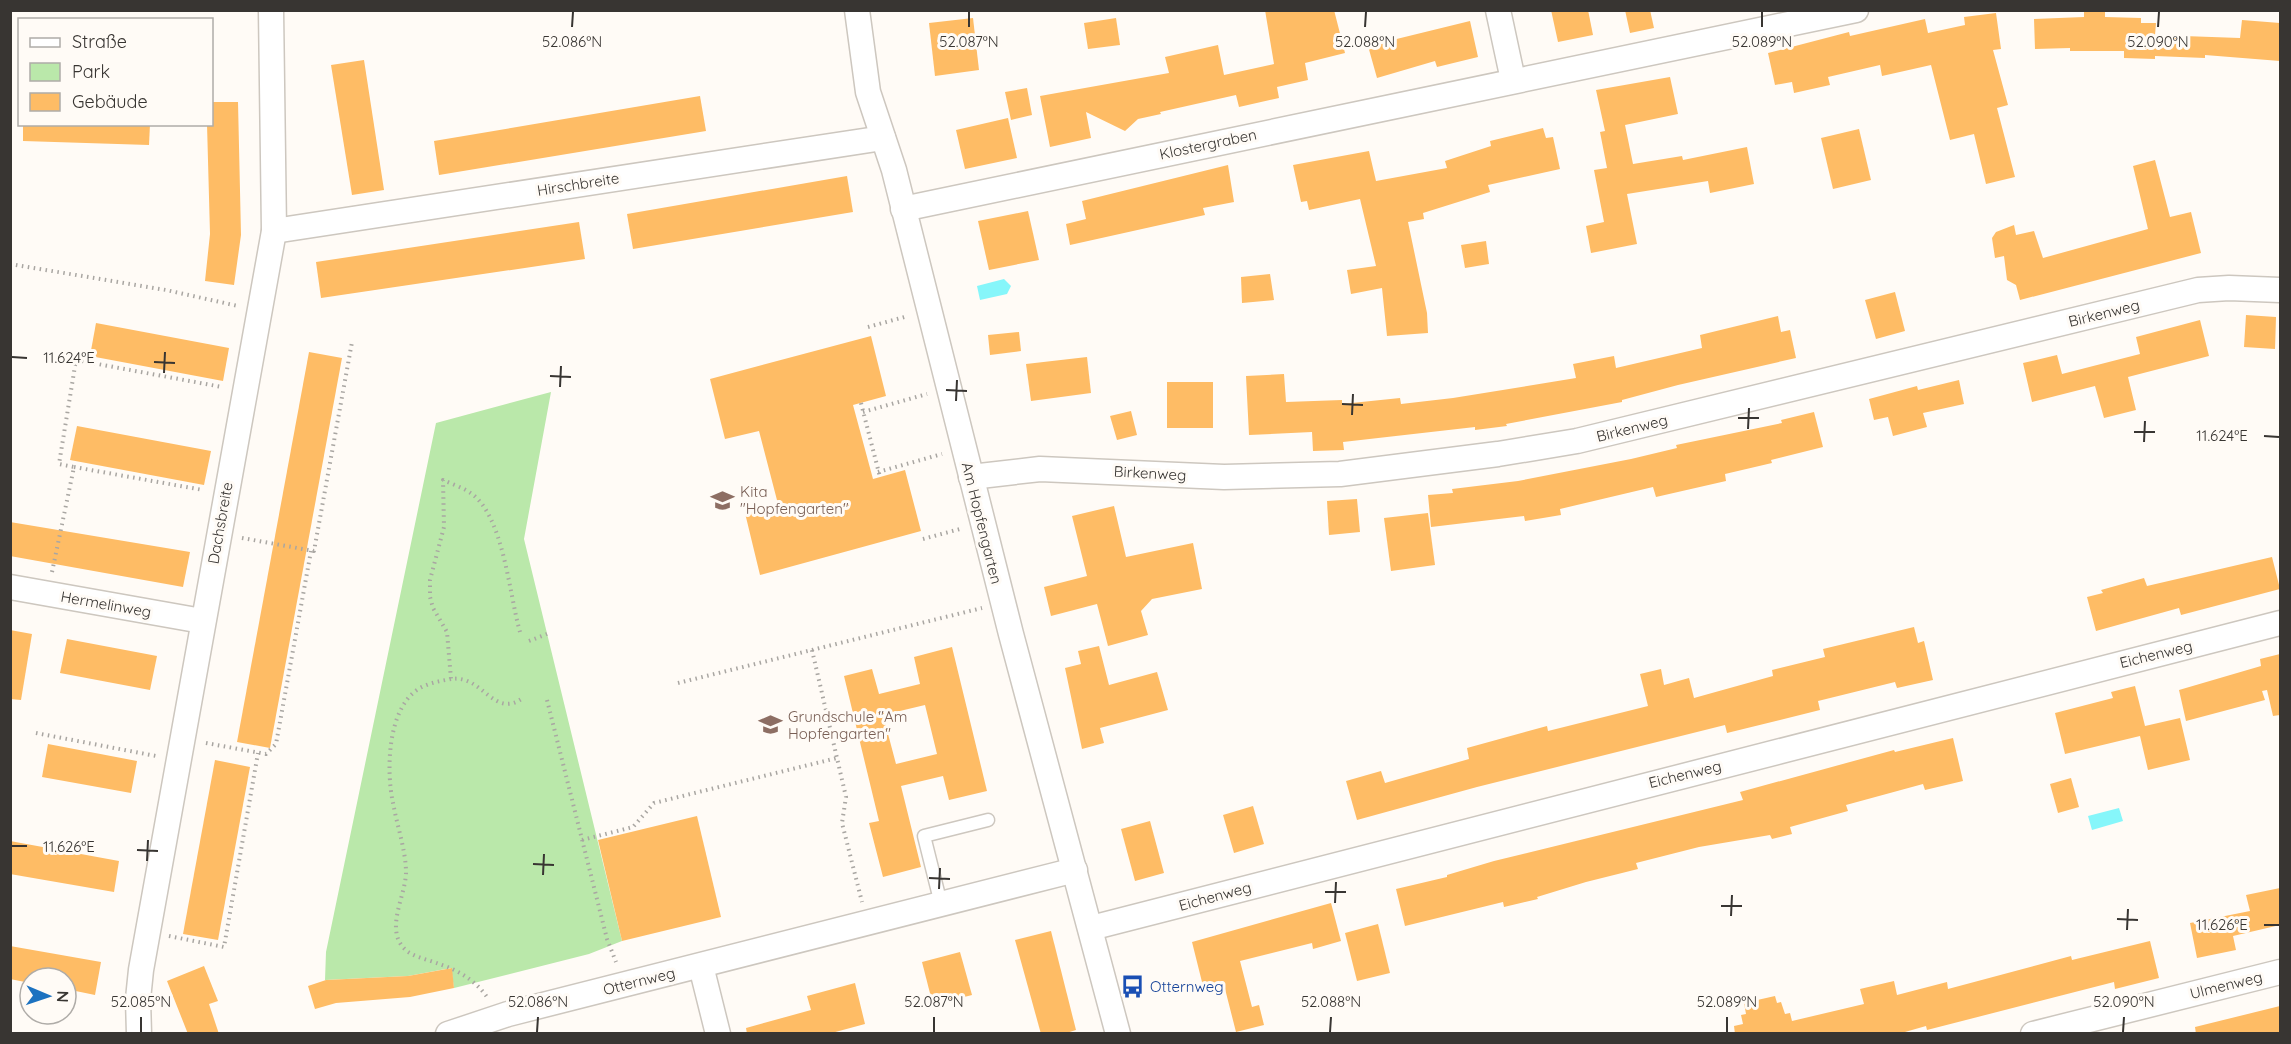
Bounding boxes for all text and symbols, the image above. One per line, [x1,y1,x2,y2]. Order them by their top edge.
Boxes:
legend [18,18,213,126]
text: Straße [72,30,127,53]
text: 52.086°N [542,32,602,51]
text: 52.087°N [939,32,999,51]
text: 52.088°N [1335,32,1395,51]
text: 52.089°N [1732,32,1792,51]
text: 52.090°N [2127,32,2189,51]
text: Park [72,60,110,83]
text: Gebäude [72,90,148,113]
street label: Klostergraben [1158,124,1258,164]
street label: Hirschbreite [536,168,620,200]
street label: Birkenweg [2066,295,2142,331]
text: 11.624°E [43,348,95,367]
street label: Birkenweg [1594,410,1670,446]
text: 11.624°E [2196,426,2248,445]
street label: Am Hopfengarten [958,460,1006,586]
street label: Birkenweg [1113,462,1187,484]
street label: Dachsbreite [203,481,237,565]
place label: Kita "Hopfengarten" [740,482,849,518]
school or university icon: Kita "Hopfengarten" [709,487,735,513]
street label: Hermelinweg [59,587,153,621]
street label: Eichenweg [2118,636,2194,672]
place label: Grundschule "Am Hopfengarten" [788,707,907,743]
school or university icon: Grundschule "Am Hopfengarten" [757,712,783,738]
street label: Eichenweg [1647,756,1723,792]
text: 11.626°E [43,837,95,856]
street label: Eichenweg [1177,877,1253,915]
text: 11.626°E [2196,915,2248,934]
street label: Otternweg [601,963,677,999]
north arrow [18,966,78,1026]
street label: Ulmenweg [2188,967,2264,1003]
bus stop icon: Otternweg [1119,973,1145,999]
place label: Otternweg [1150,977,1224,996]
text: N [53,990,73,1003]
text: 52.085°N [111,992,171,1011]
text: 52.086°N [508,992,568,1011]
text: 52.087°N [904,992,964,1011]
text: 52.088°N [1301,992,1361,1011]
text: 52.089°N [1697,992,1757,1011]
text: 52.090°N [2093,992,2155,1011]

